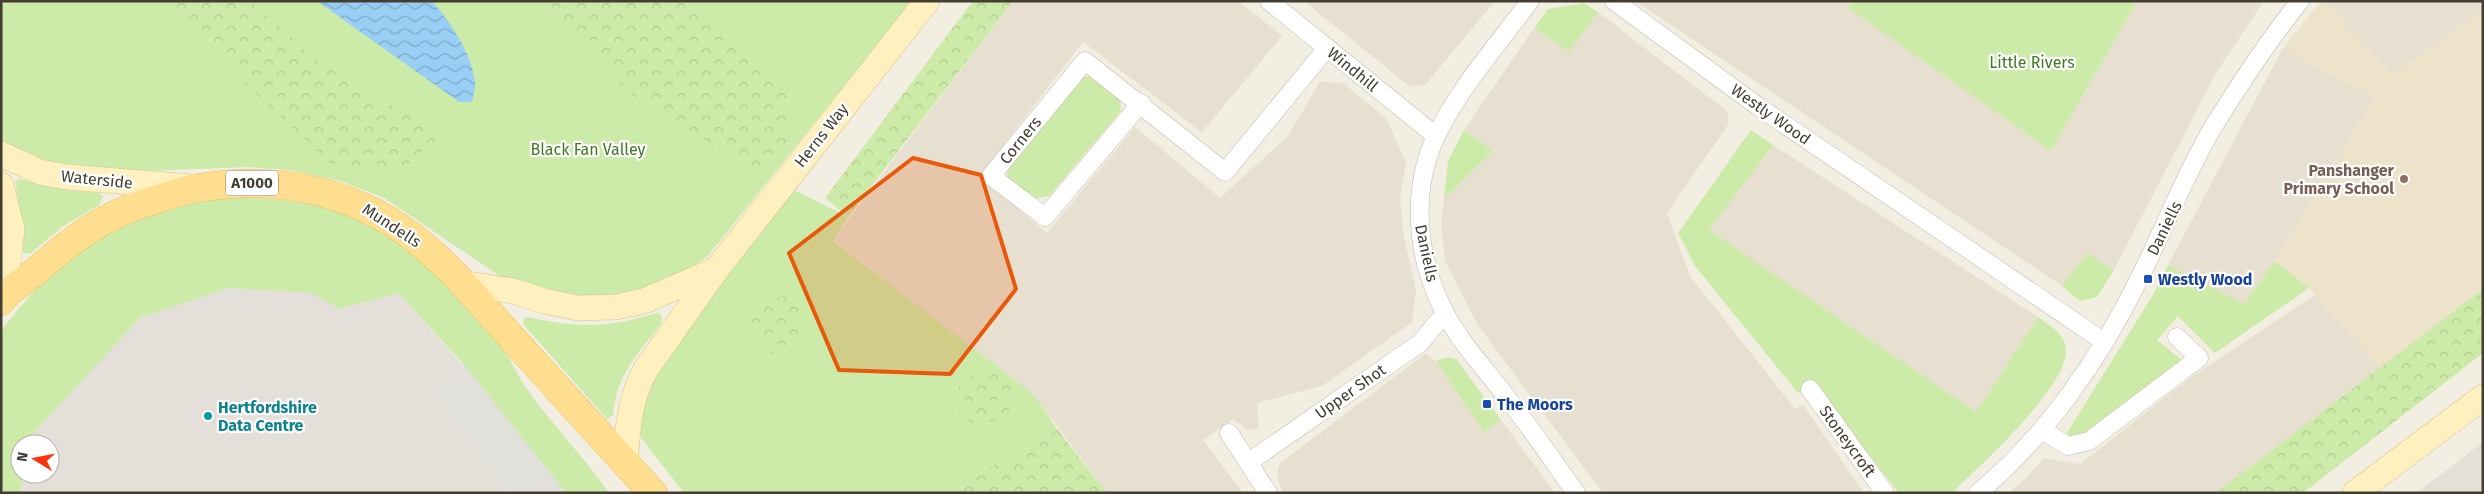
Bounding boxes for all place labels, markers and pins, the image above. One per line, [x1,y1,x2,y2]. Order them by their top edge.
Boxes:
place label: Panshanger Primary School [2284,161,2395,198]
marker: Panshanger Primary School [2398,173,2410,185]
place label: Westly Wood [2158,270,2252,289]
marker: Westly Wood [2142,273,2154,285]
place label: The Moors [1497,395,1573,414]
place label: Hertfordshire Data Centre [218,398,317,435]
marker: The Moors [1481,398,1493,410]
marker: Hertfordshire Data Centre [202,410,214,422]

